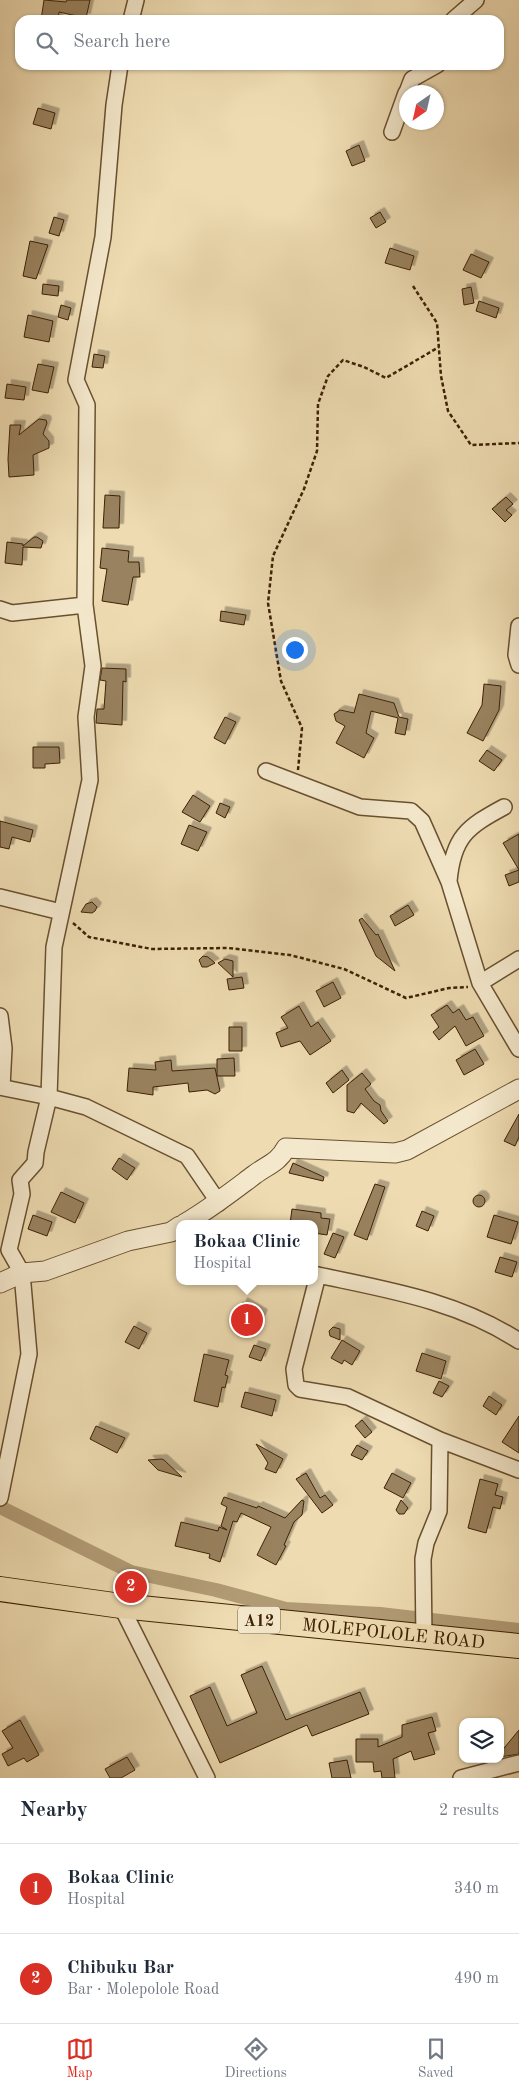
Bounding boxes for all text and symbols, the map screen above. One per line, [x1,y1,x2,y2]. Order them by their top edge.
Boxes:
search box [15,15,504,70]
icon: search [33,29,61,57]
text: Search here [73,33,170,52]
north arrow [399,85,444,130]
your location [282,637,308,663]
popup [176,1220,318,1285]
text: Bokaa Clinic [193,1233,301,1252]
text: Hospital [193,1256,251,1272]
pin: 1 [231,1301,263,1339]
pin: 2 [115,1568,147,1606]
road number: A12 [238,1606,280,1634]
street label: MOLEPOLOLE ROAD [301,1616,486,1653]
map controls [459,1718,504,1763]
button: layers [459,1718,504,1763]
text: Nearby [20,1800,88,1821]
text: 2 results [439,1803,499,1819]
text: Bokaa Clinic [67,1869,174,1888]
text: 1 [31,1881,41,1897]
text: 340 m [454,1881,499,1897]
text: Hospital [67,1892,125,1908]
text: Chibuku Bar [67,1959,174,1978]
text: 2 [31,1971,41,1987]
text: 490 m [454,1971,499,1987]
text: Bar · Molepolole Road [67,1982,219,1998]
tab: Map [66,2035,94,2082]
tab: Directions [225,2035,287,2082]
tab: Saved [418,2035,453,2082]

